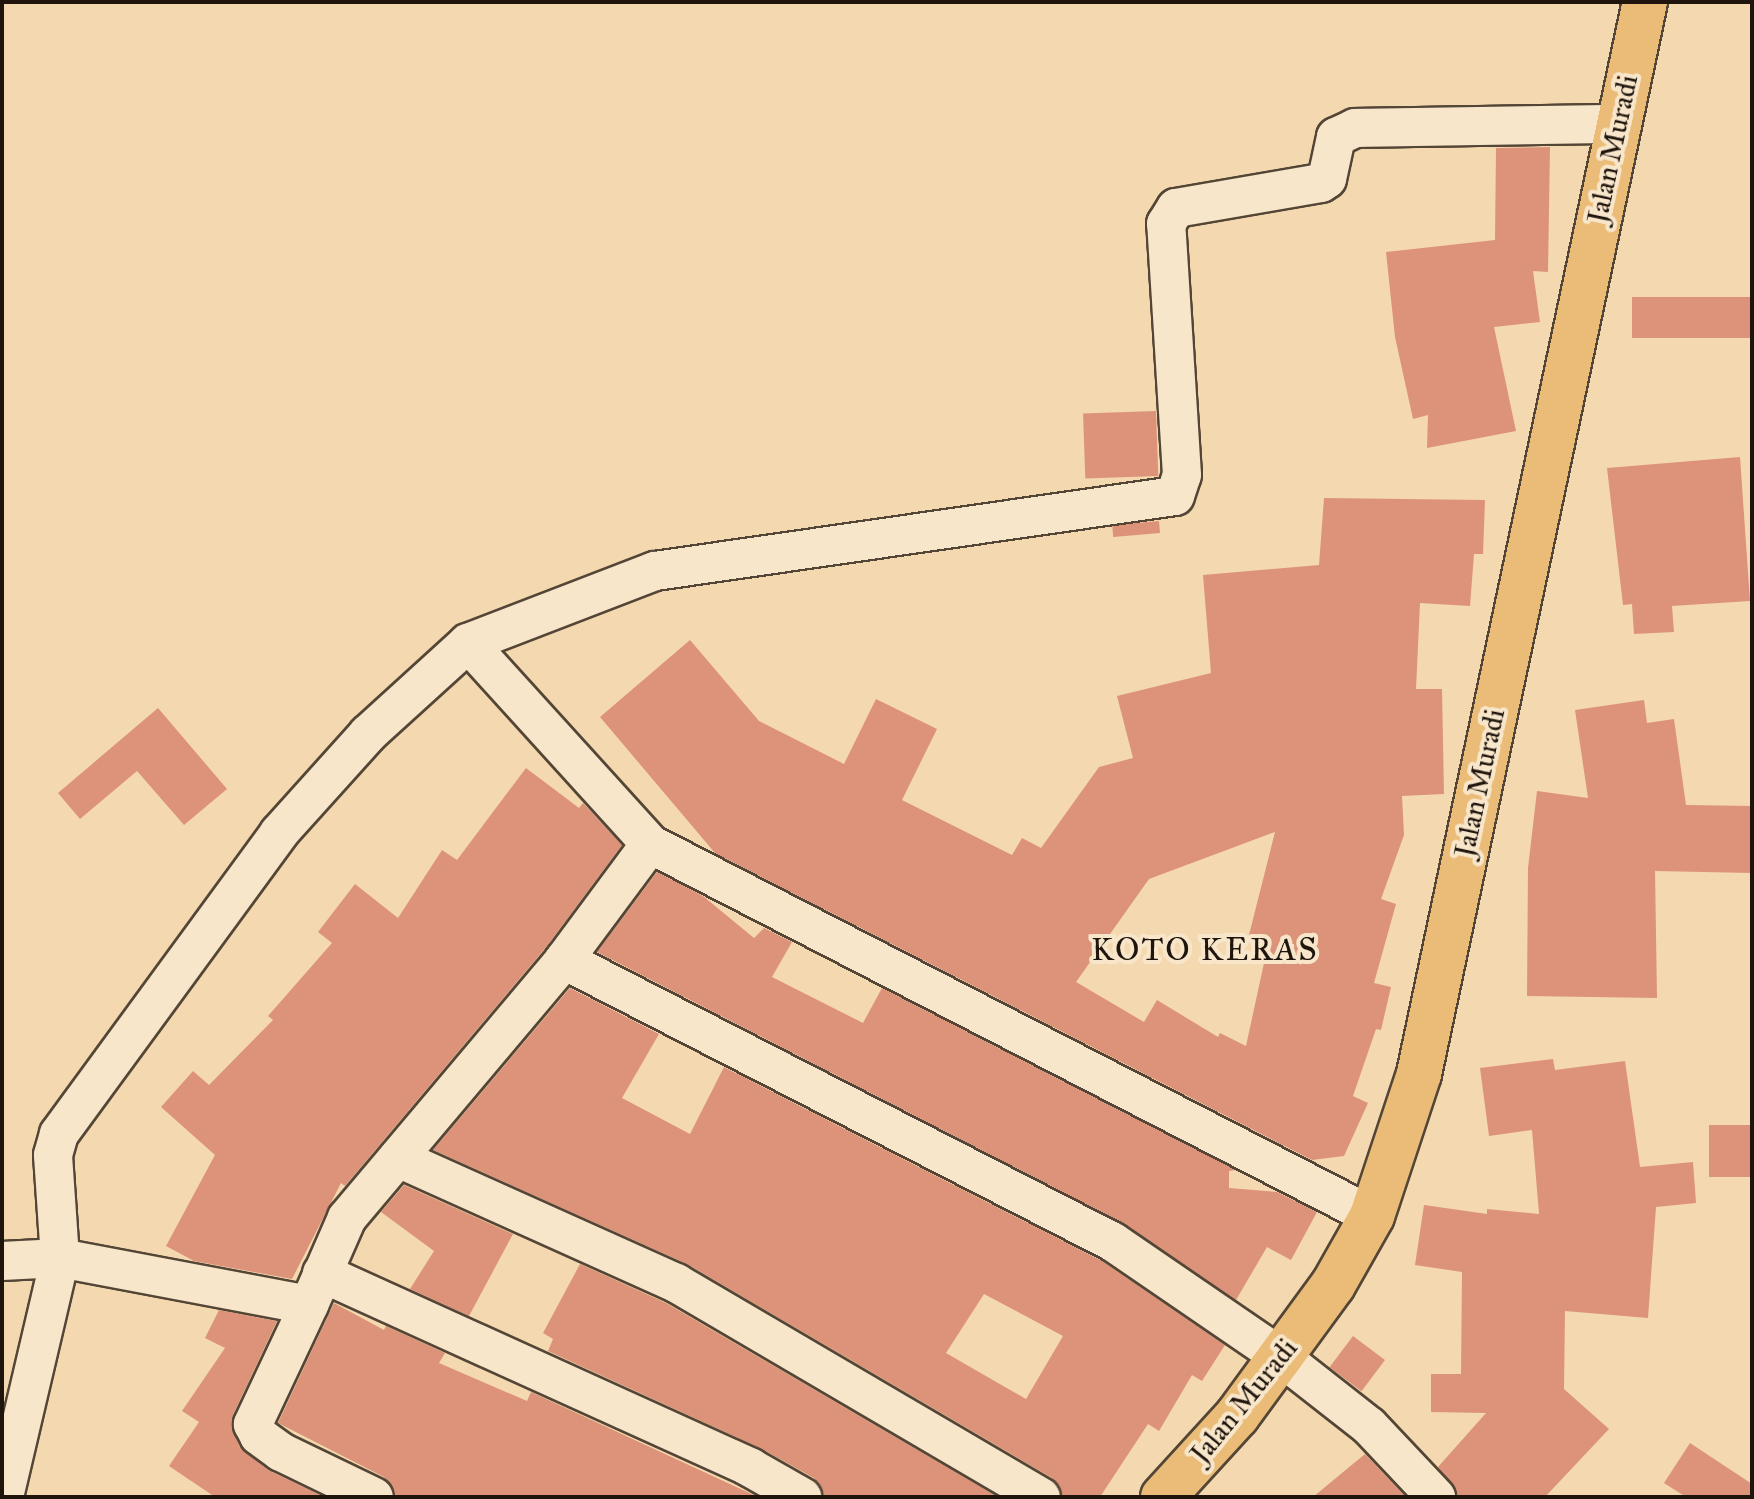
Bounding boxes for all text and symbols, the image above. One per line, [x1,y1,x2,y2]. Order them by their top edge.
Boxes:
street label: Jalan Muradi [1581,72,1645,226]
street label: Jalan Muradi [1448,706,1512,860]
district label: KOTO KERAS [1091,931,1319,969]
street label: Jalan Muradi [1184,1332,1304,1470]

